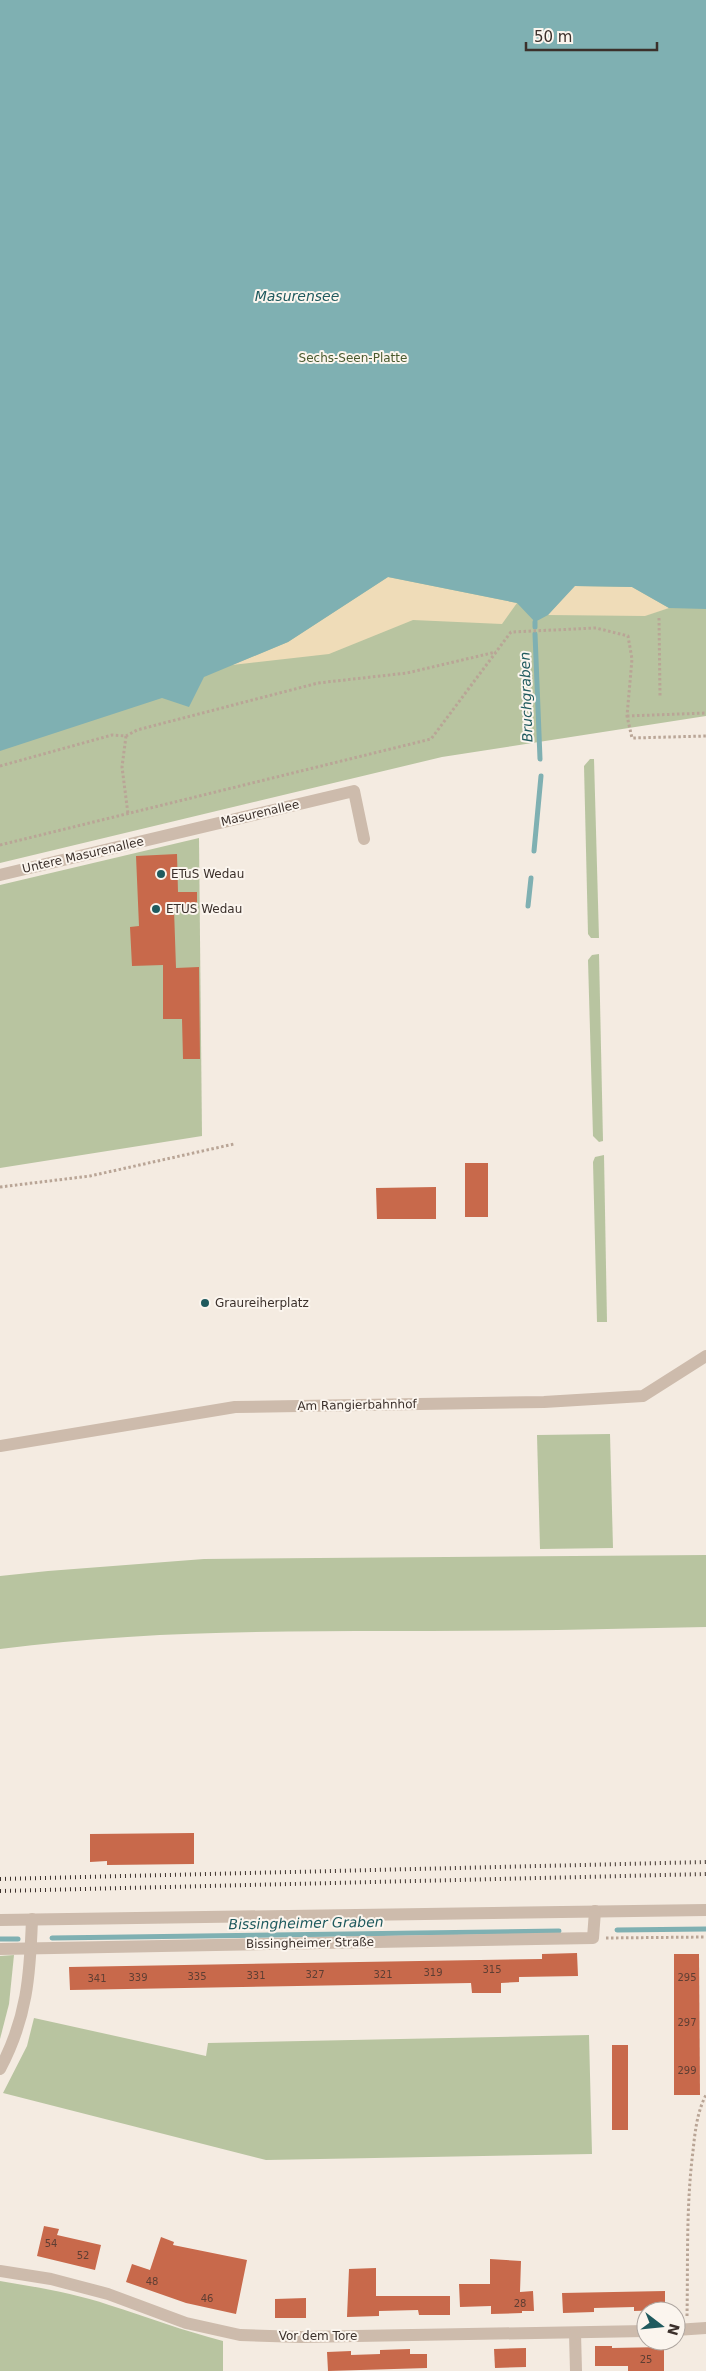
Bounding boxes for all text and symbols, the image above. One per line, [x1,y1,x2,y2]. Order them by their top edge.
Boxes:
scale bar [526,20,657,52]
text: 50 m [534,28,572,46]
water label: Masurensee [255,288,339,304]
park label: Sechs-Seen-Platte [299,351,407,365]
water label: Bruchgraben [516,652,536,742]
street label: Masurenallee [219,797,301,829]
street label: Untere Masurenallee [21,834,145,876]
place label: ETuS Wedau [171,867,244,881]
marker: ETuS Wedau [155,868,167,880]
place label: ETUS Wedau [166,902,242,916]
marker: ETUS Wedau [150,903,162,915]
place label: Graureiherplatz [215,1296,309,1310]
marker: Graureiherplatz [199,1297,211,1309]
street label: Am Rangierbahnhof [297,1397,418,1413]
water label: Bissingheimer Graben [228,1914,384,1932]
street label: Bissingheimer Straße [246,1935,374,1951]
house number: 315 [482,1964,502,1975]
house number: 319 [423,1967,443,1978]
house number: 327 [305,1969,325,1980]
house number: 321 [373,1969,393,1980]
house number: 331 [246,1970,266,1981]
house number: 335 [187,1971,207,1982]
house number: 339 [128,1972,148,1983]
house number: 295 [677,1972,697,1983]
house number: 341 [87,1973,107,1984]
house number: 297 [677,2017,697,2028]
house number: 299 [677,2065,697,2076]
house number: 54 [45,2238,57,2249]
house number: 52 [77,2250,89,2261]
house number: 48 [146,2276,158,2287]
house number: 46 [201,2293,213,2304]
house number: 28 [514,2298,526,2309]
north arrow [636,2301,686,2351]
text: N [664,2322,683,2337]
street label: Vor dem Tore [279,2329,357,2343]
house number: 25 [640,2354,652,2365]

